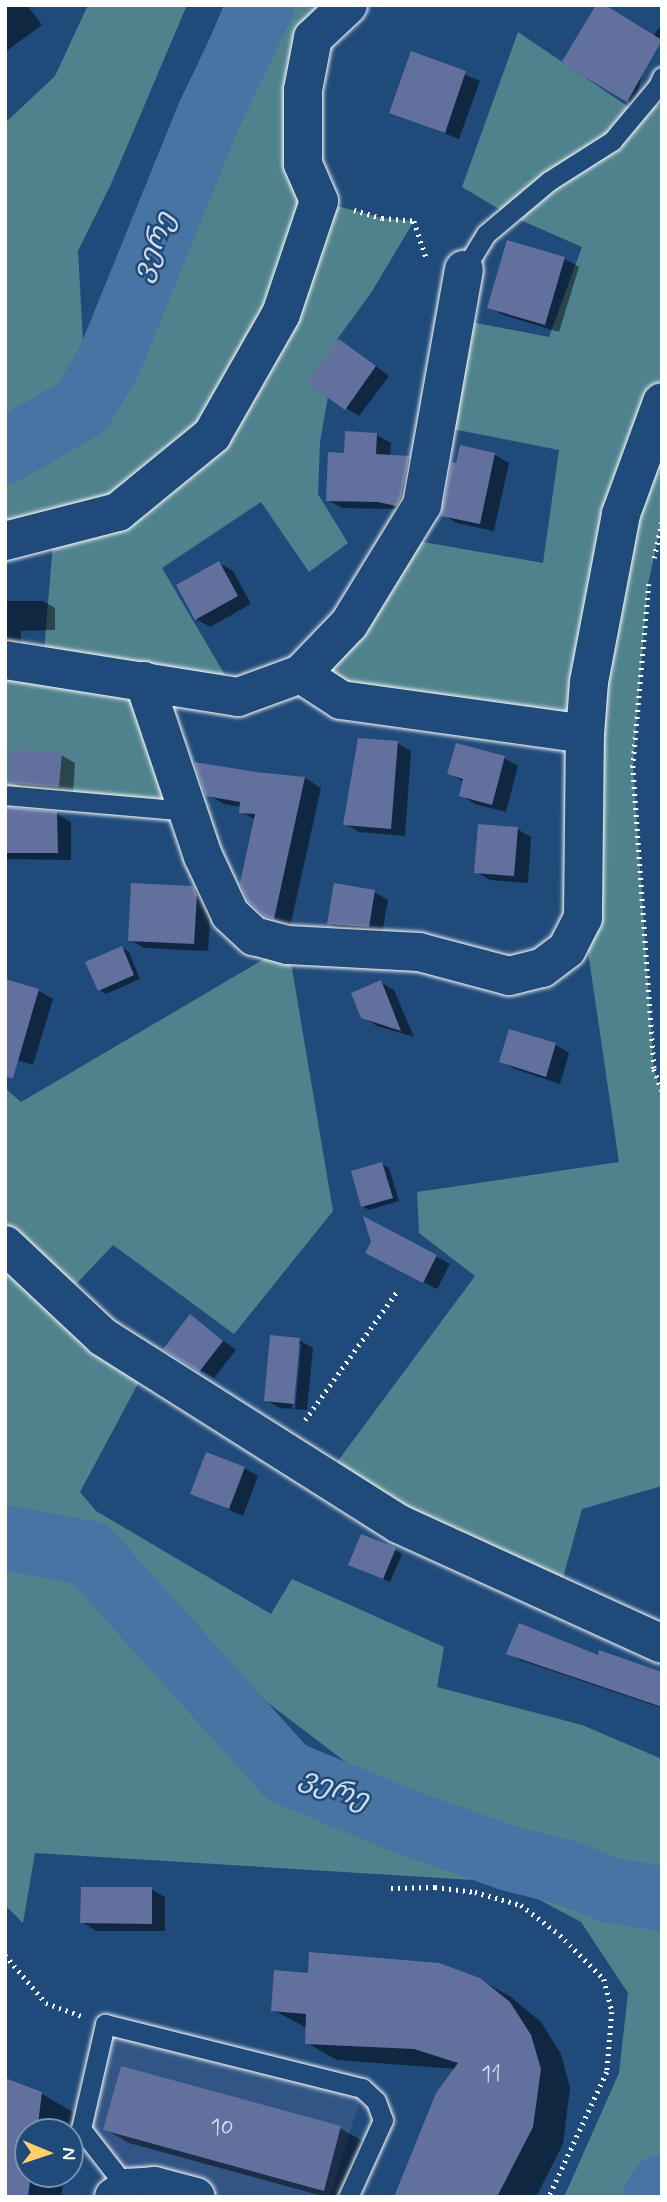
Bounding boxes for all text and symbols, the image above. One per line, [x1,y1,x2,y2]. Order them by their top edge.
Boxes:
water label: ვერე [126,208,184,286]
water label: ვერე [295,1762,373,1818]
house number: 11 [481,2061,501,2089]
house number: 10 [210,2114,234,2142]
north arrow [14,2118,84,2188]
text: N [56,2147,81,2160]

